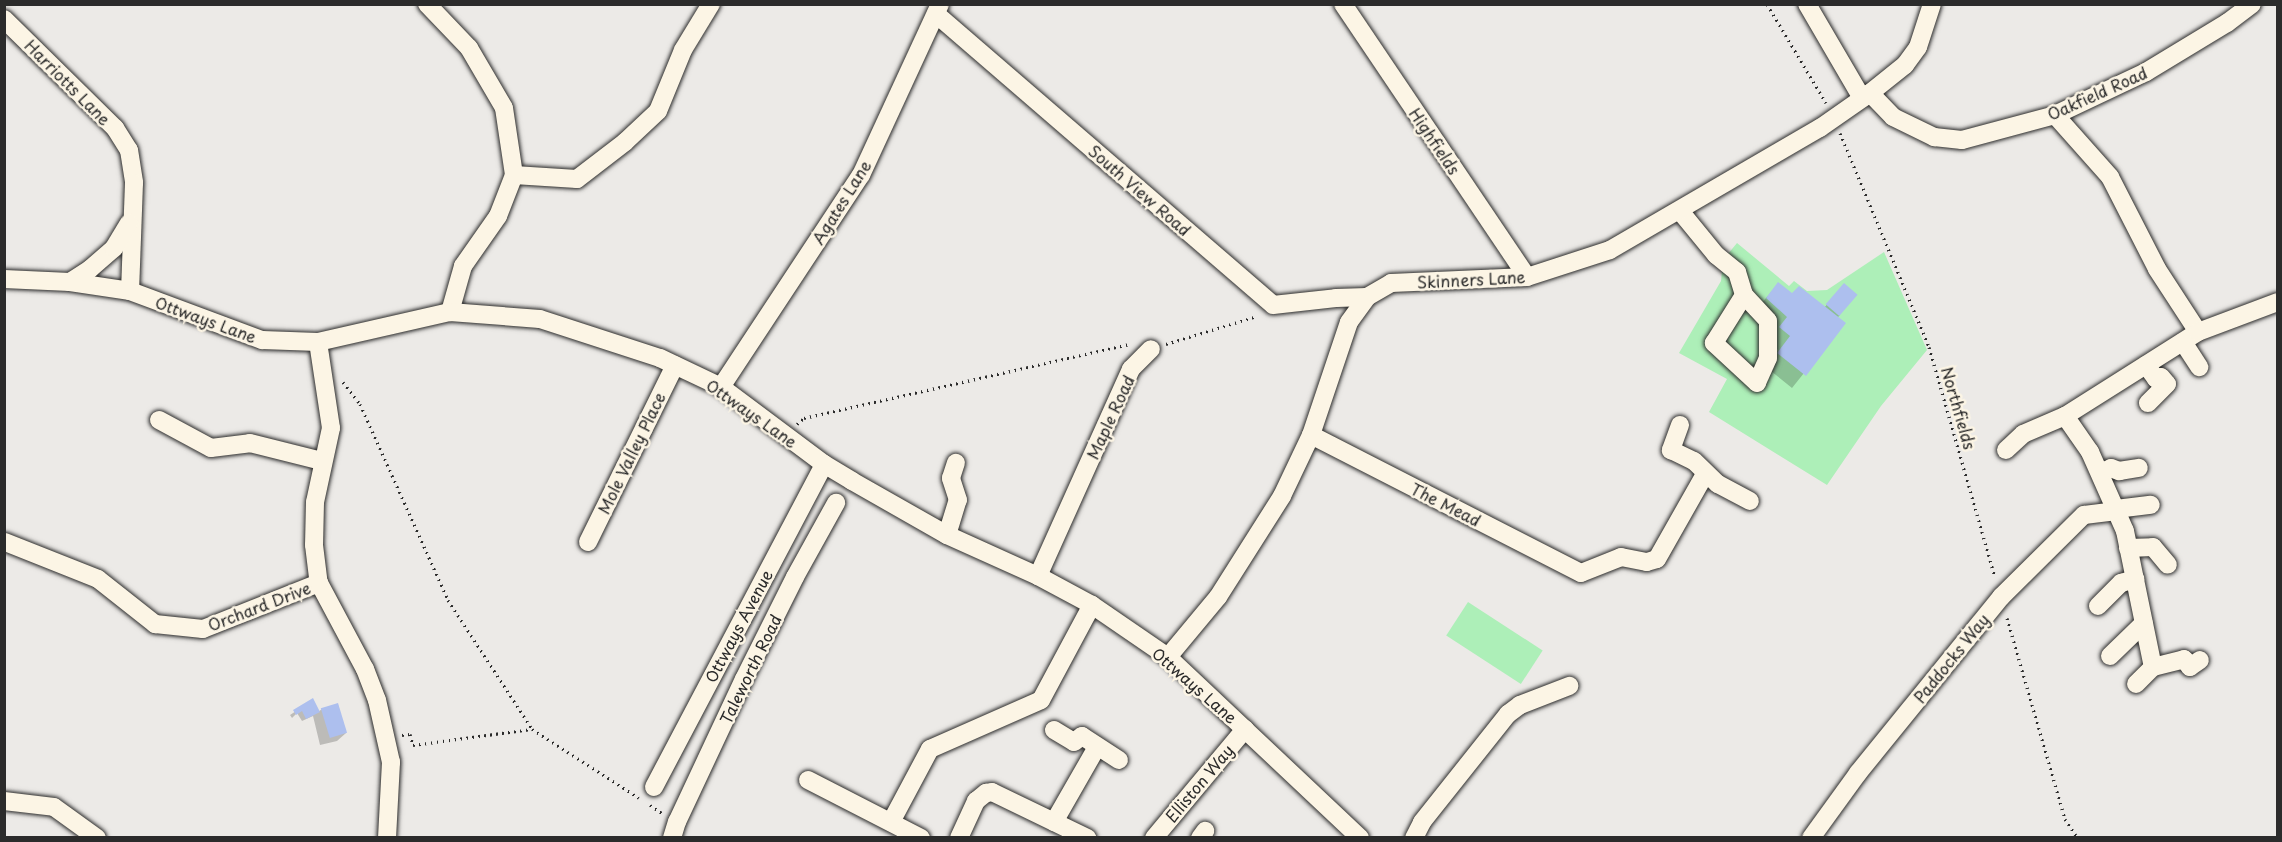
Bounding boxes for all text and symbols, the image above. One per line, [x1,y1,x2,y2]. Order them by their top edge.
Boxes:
street label: Harriotts Lane [21,35,115,129]
street label: Oakfield Road [2044,62,2150,124]
street label: Highfields [1406,104,1464,178]
street label: South View Road [1085,140,1195,240]
street label: Agates Lane [807,156,875,248]
street label: Skinners Lane [1416,267,1526,291]
street label: Ottways Lane [153,292,259,346]
street label: Northfields [1938,364,1980,452]
street label: Maple Road [1082,372,1138,462]
street label: Ottways Lane [703,375,801,451]
street label: Mole Valley Place [593,388,669,518]
street label: The Mead [1408,478,1484,530]
street label: Ottways Avenue [700,567,776,685]
street label: Orchard Drive [204,577,314,635]
street label: Paddocks Way [1909,609,1993,707]
street label: Taleworth Road [715,611,785,727]
street label: Ottways Lane [1149,643,1241,727]
street label: Elliston Way [1161,741,1237,825]

